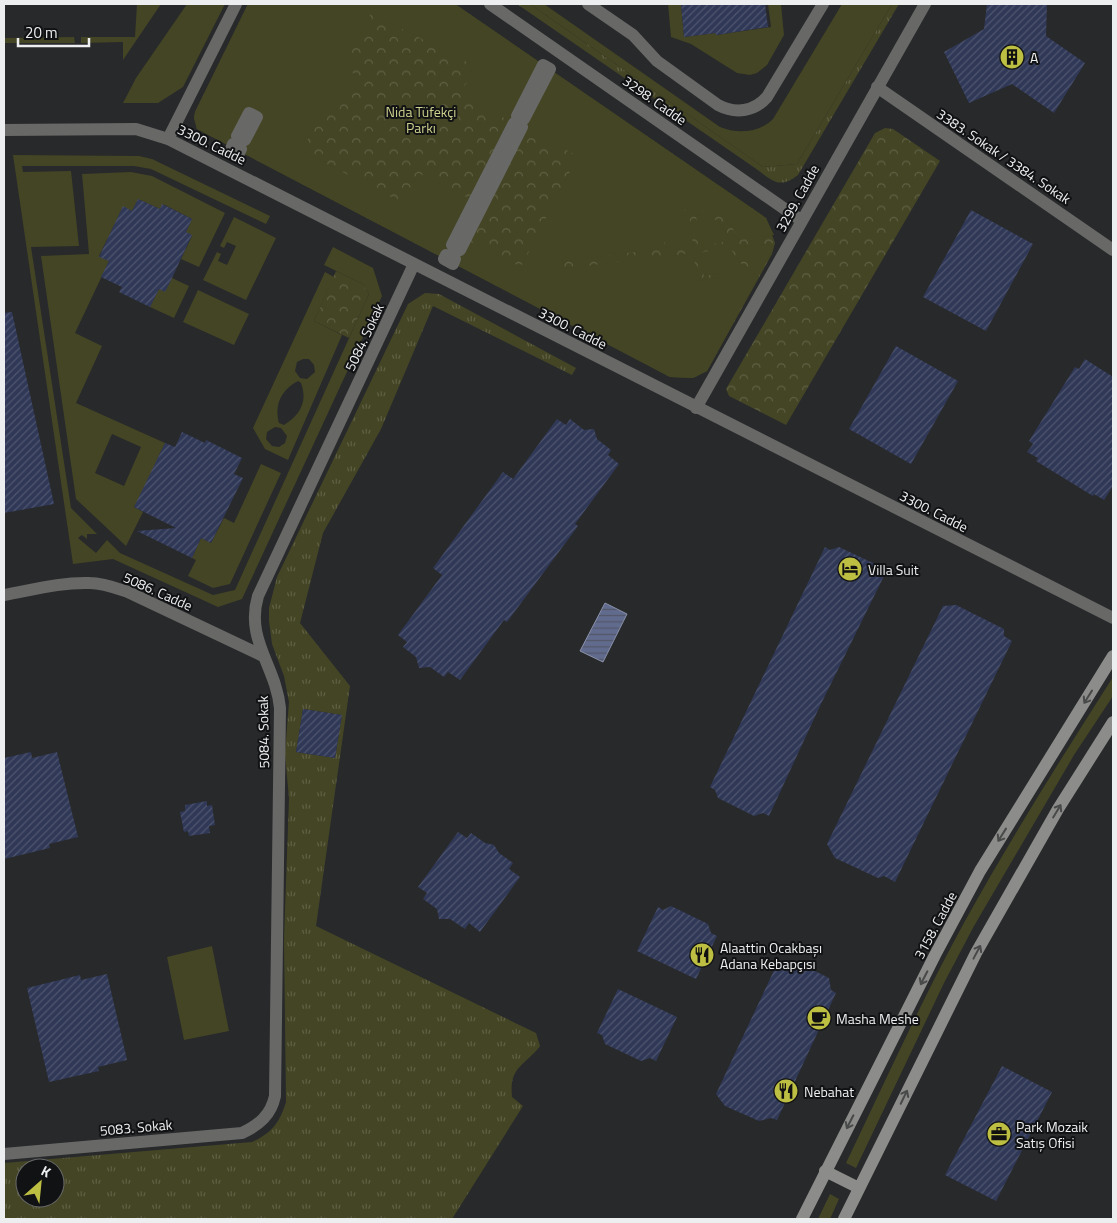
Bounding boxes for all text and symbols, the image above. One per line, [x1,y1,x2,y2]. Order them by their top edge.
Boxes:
scale bar [18,15,89,47]
text: 20 m [25,21,58,44]
building icon: A [999,44,1025,70]
place label: A [1030,47,1039,68]
street label: 3298. Cadde [619,70,691,130]
park label: Nida Tüfekçi Parkı [386,101,456,138]
street label: 3383. Sokak / 3384. Sokak [933,103,1075,209]
street label: 3300. Cadde [174,118,250,170]
street label: 3299. Cadde [770,161,824,235]
street label: 5084. Sokak [339,299,389,374]
street label: 3300. Cadde [535,302,611,354]
street label: 3300. Cadde [896,485,972,537]
hotel icon: Villa Suit [837,556,863,582]
place label: Villa Suit [868,559,919,580]
street label: 5086. Cadde [120,566,196,616]
one-way arrow [1082,690,1092,704]
street label: 5084. Sokak [252,695,274,769]
one-way arrow [1053,804,1063,818]
one-way arrow [997,828,1007,842]
street label: 3158. Cadde [908,887,962,963]
place label: Alaattin Ocakbaşı Adana Kebapçısı [720,937,822,974]
restaurant icon: Alaattin Ocakbaşı Adana Kebapçısı [689,942,715,968]
one-way arrow [972,945,982,959]
one-way arrow [919,970,929,985]
cafe icon: Masha Meshe [806,1005,832,1031]
place label: Masha Meshe [836,1008,919,1029]
restaurant icon: Nebahat [773,1078,799,1104]
place label: Nebahat [804,1081,854,1102]
one-way arrow [900,1090,909,1105]
street label: 5083. Sokak [99,1113,173,1141]
one-way arrow [845,1115,855,1130]
place label: Park Mozaik Satış Ofisi [1016,1116,1088,1153]
office icon: Park Mozaik Satış Ofisi [986,1121,1012,1147]
north arrow [15,1158,65,1208]
text: K [38,1160,55,1183]

